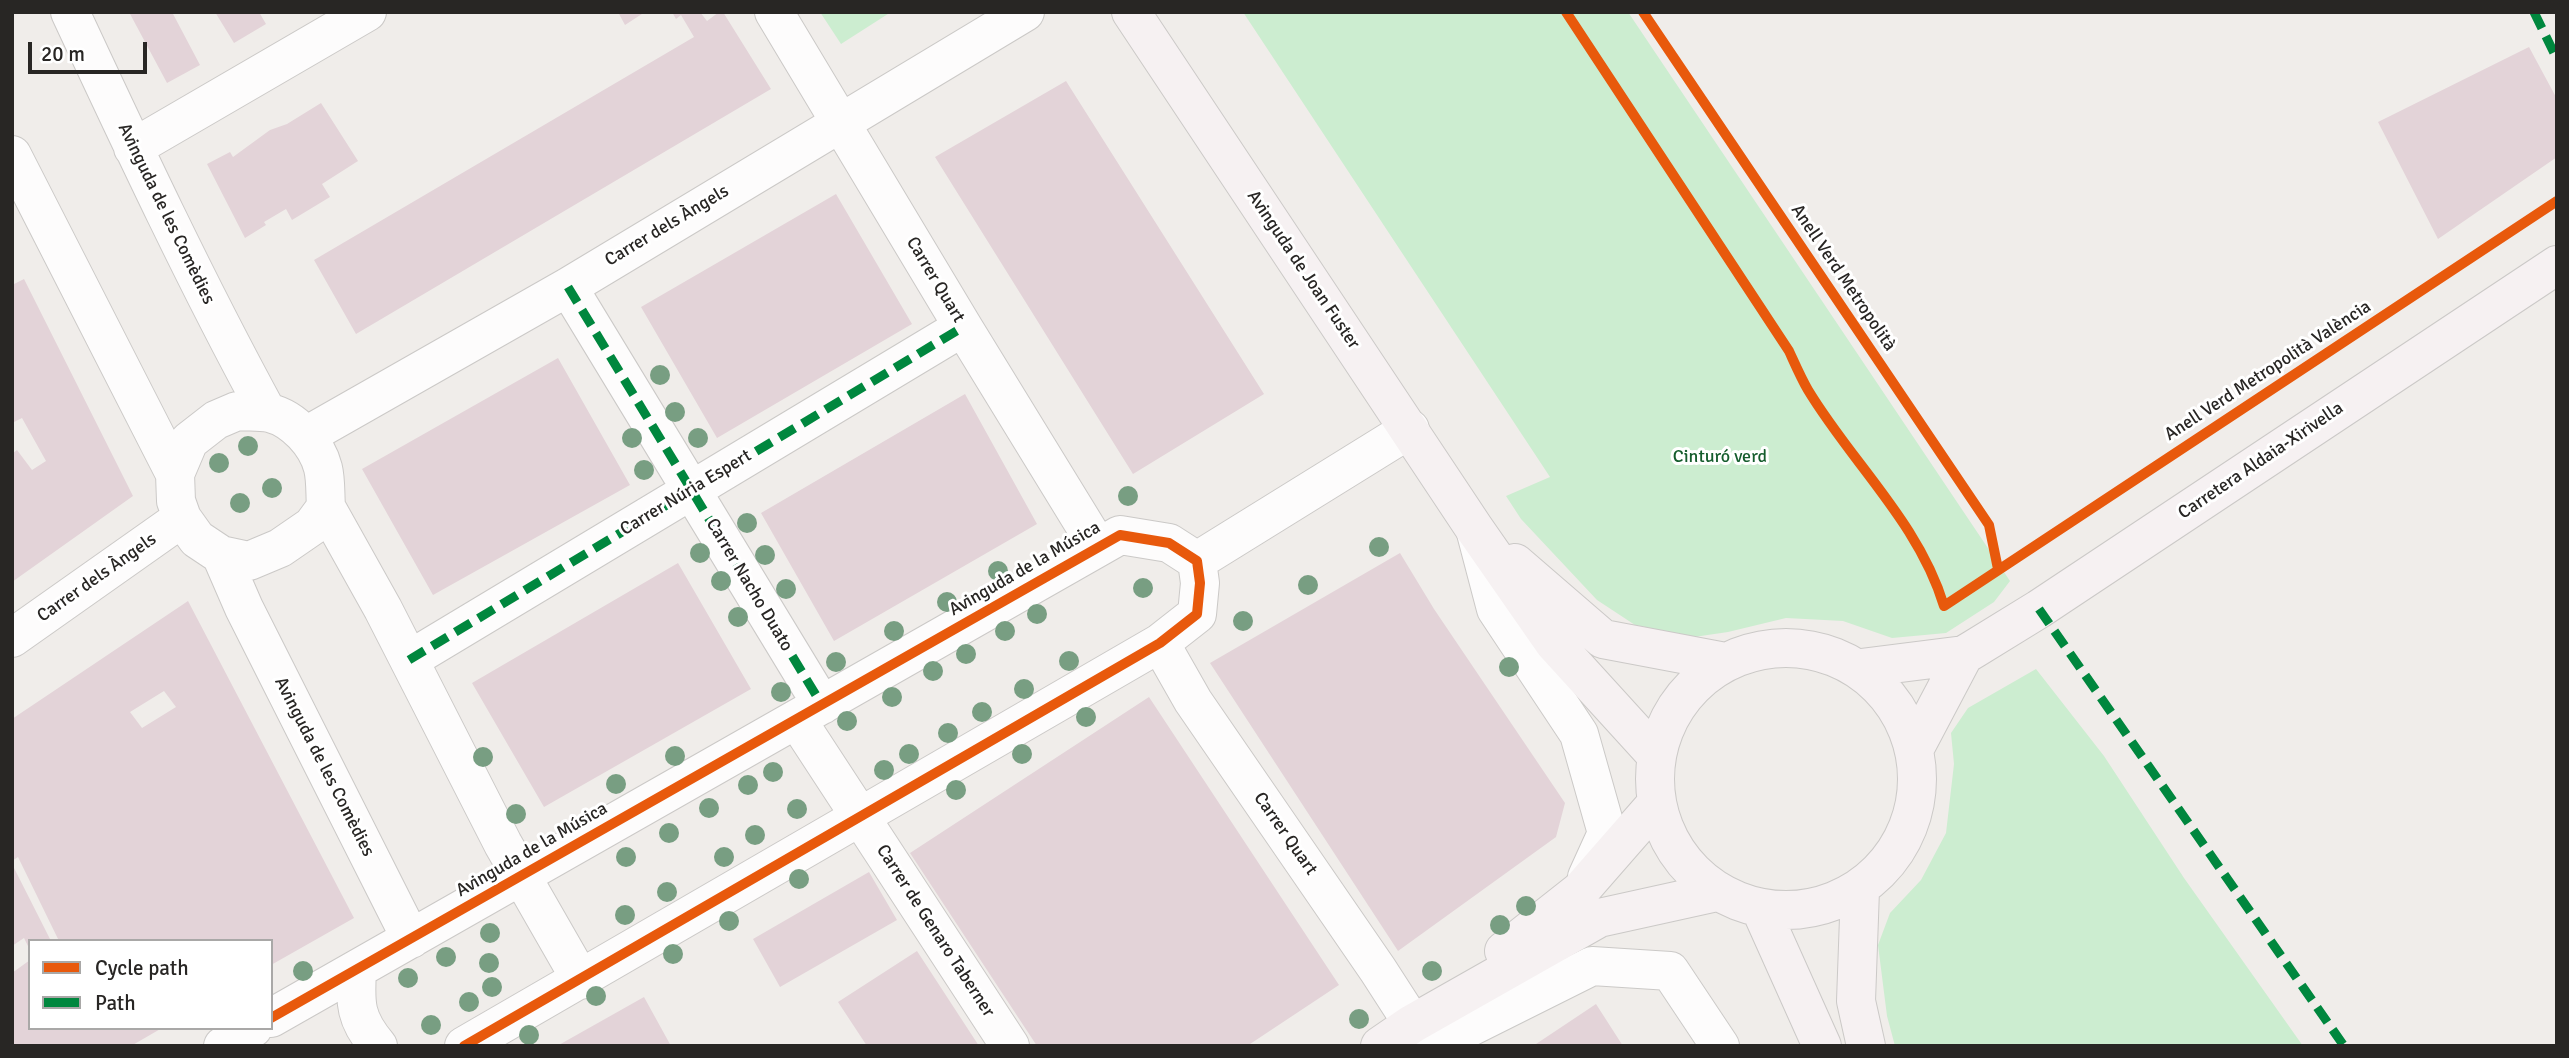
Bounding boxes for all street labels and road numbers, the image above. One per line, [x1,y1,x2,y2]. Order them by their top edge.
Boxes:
street label: Avinguda de les Comèdies [113,120,219,308]
street label: Carrer dels Àngels [601,181,733,271]
street label: Avinguda de Joan Fuster [1242,187,1364,353]
street label: Anell Verd Metropolità [1786,201,1900,355]
street label: Carrer Quart [901,233,969,327]
street label: Anell Verd Metropolità València [2161,296,2375,446]
street label: Carretera Aldaia-Xirivella [2174,398,2348,524]
street label: Carrer Núria Espert [616,445,756,541]
street label: Carrer Nacho Duato [701,515,797,655]
street label: Avinguda de la Música [946,517,1104,621]
street label: Carrer dels Àngels [33,529,161,627]
street label: Avinguda de les Comèdies [269,674,379,860]
street label: Carrer Quart [1249,788,1321,880]
street label: Avinguda de la Música [453,798,611,902]
street label: Carrer de Genaro Taberner [871,841,999,1021]

